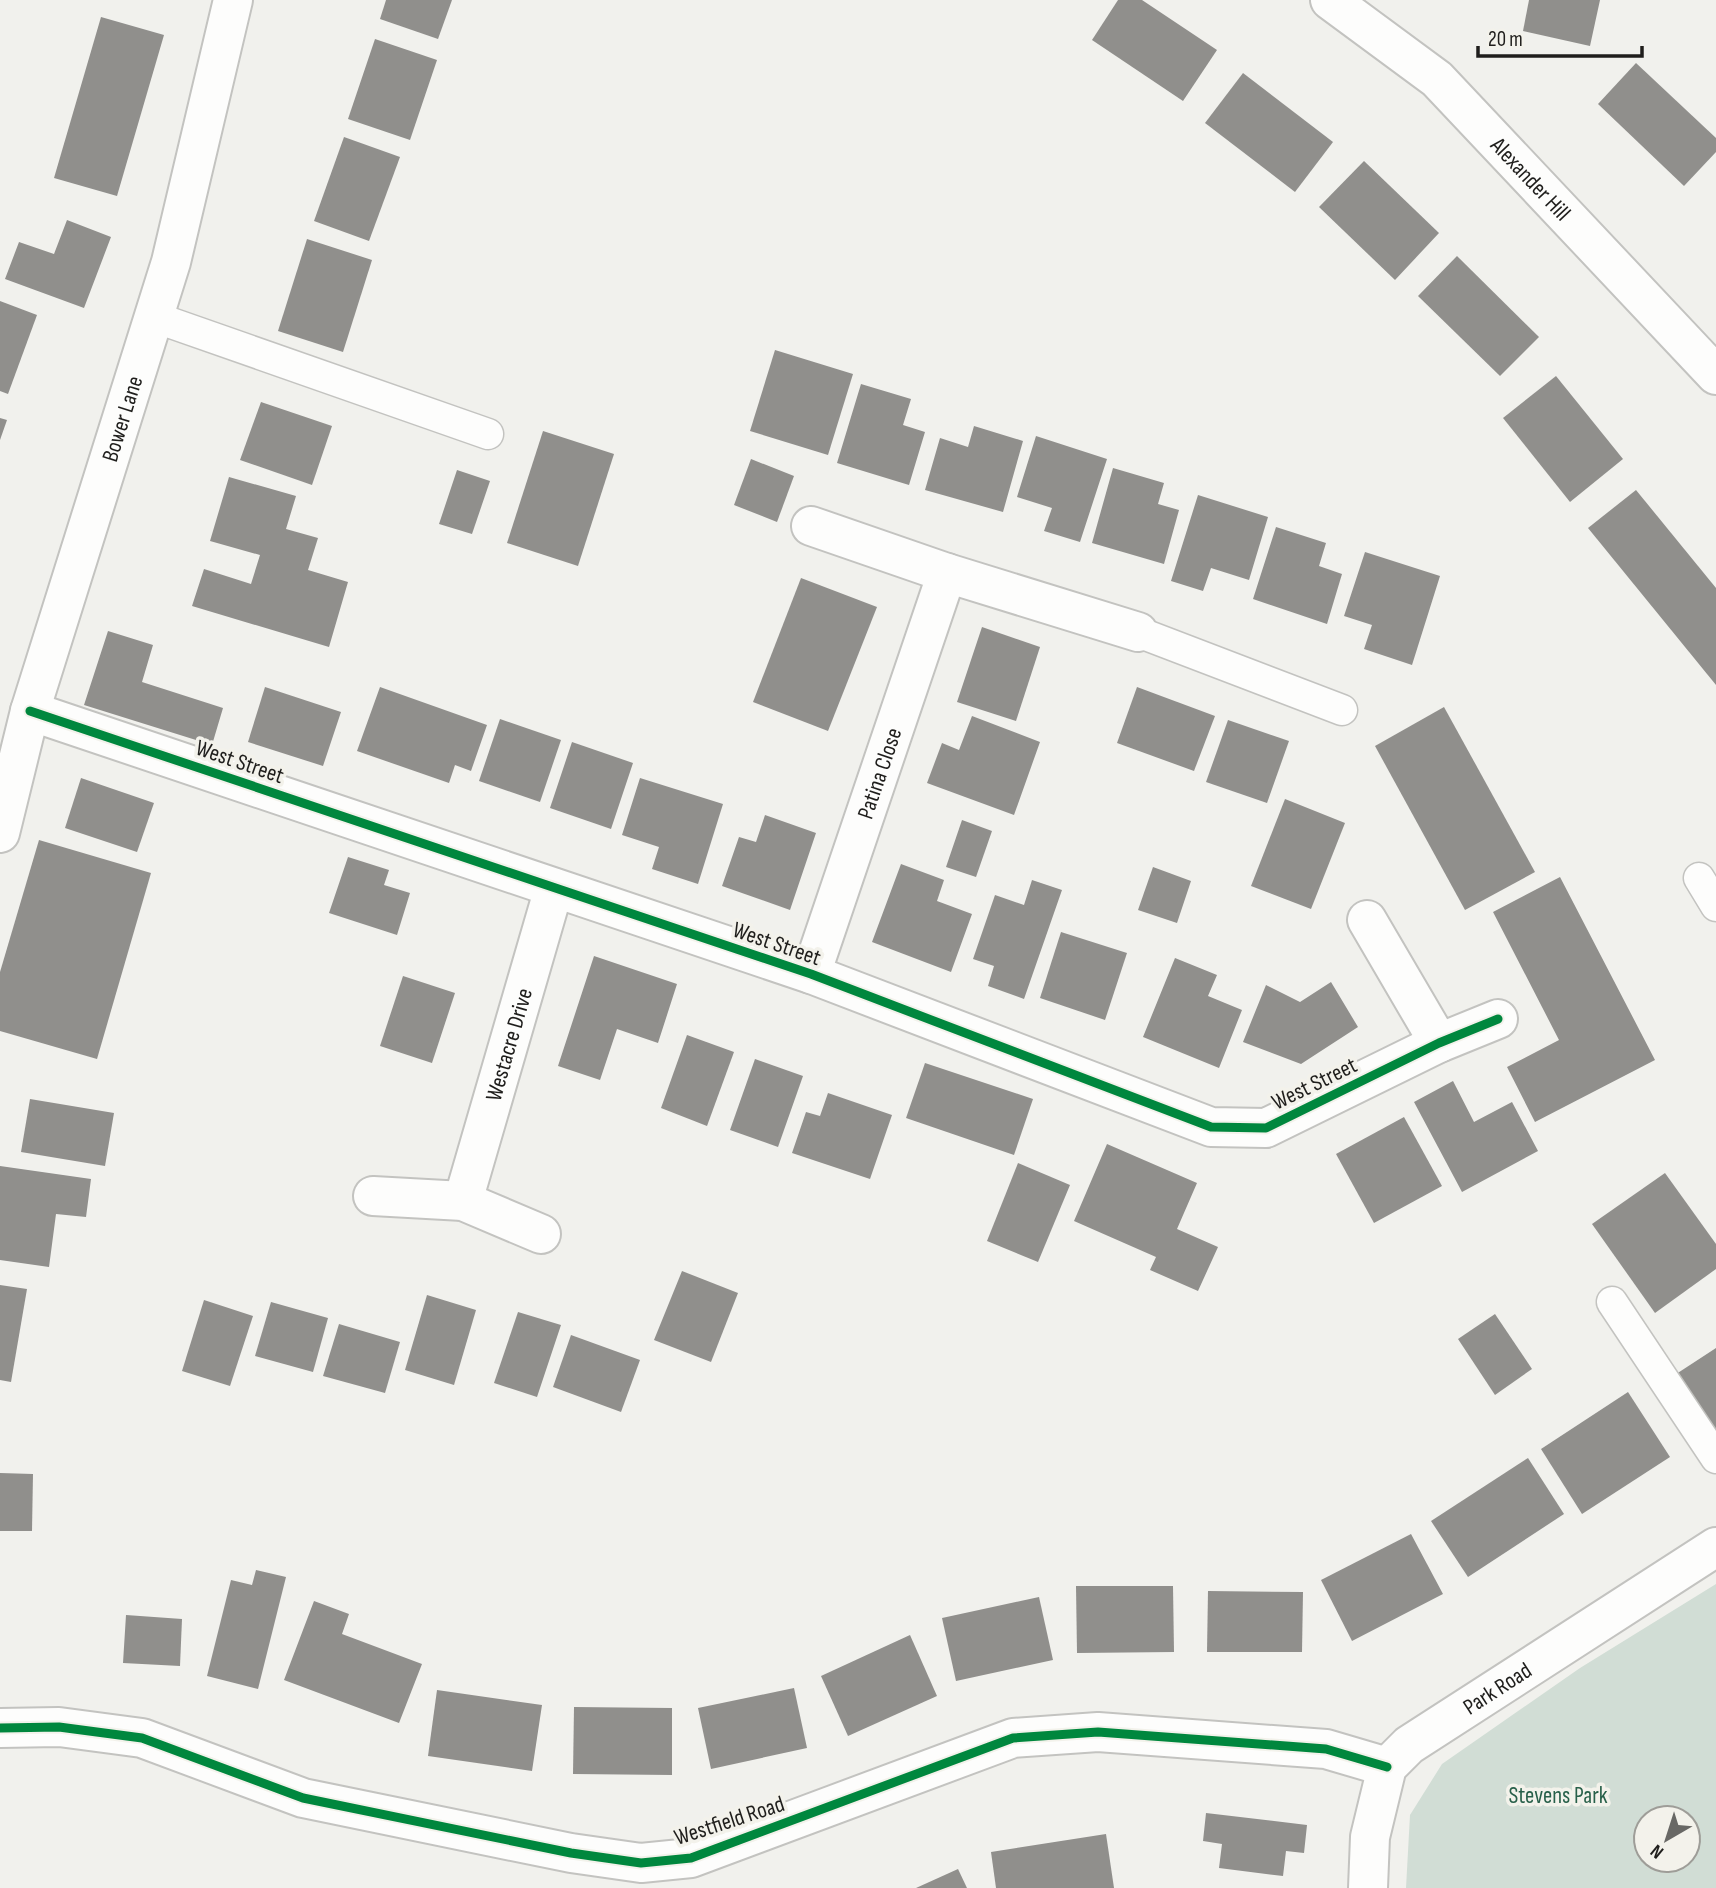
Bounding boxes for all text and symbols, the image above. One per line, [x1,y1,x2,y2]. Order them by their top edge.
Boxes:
scale bar [1478,14,1642,58]
text: 20 m [1488,27,1523,52]
street label: Alexander Hill [1484,131,1576,227]
street label: Bower Lane [96,373,149,465]
street label: Patina Close [852,724,908,823]
street label: West Street [192,734,287,790]
street label: West Street [729,916,824,972]
street label: Westacre Drive [480,985,539,1104]
street label: West Street [1267,1051,1362,1116]
street label: Park Road [1458,1657,1537,1721]
park label: Stevens Park [1508,1782,1608,1810]
street label: Westfield Road [671,1790,788,1852]
north arrow [1632,1804,1702,1874]
text: N [1646,1839,1668,1863]

